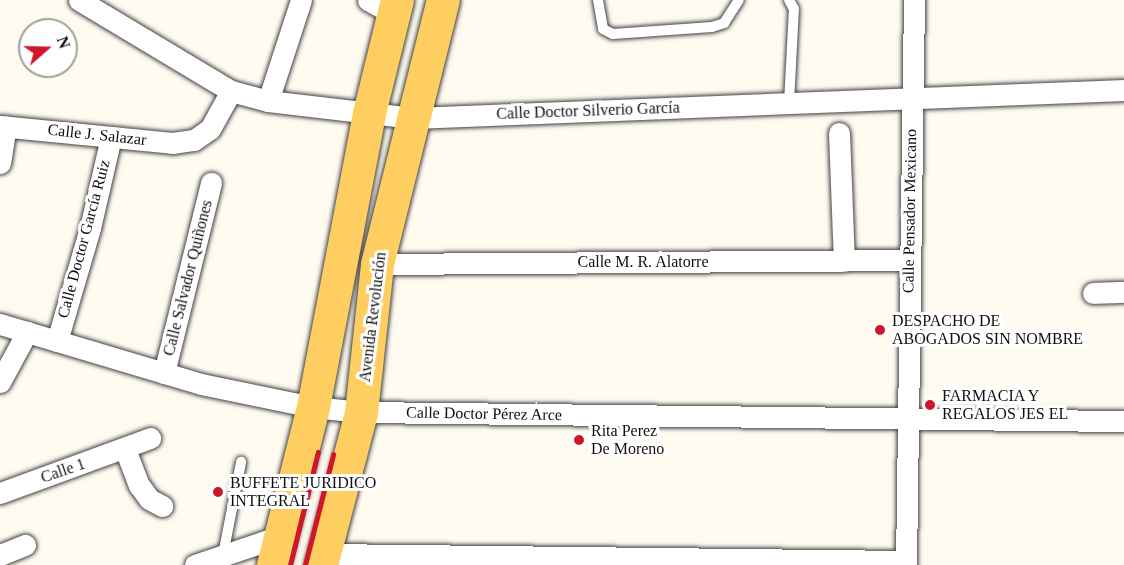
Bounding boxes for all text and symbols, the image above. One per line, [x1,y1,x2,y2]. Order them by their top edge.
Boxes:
north arrow [18,18,78,78]
text: N [54,34,73,51]
street label: Calle Doctor Silverio García [496,98,680,124]
street label: Calle J. Salazar [47,120,147,150]
street label: Calle Pensador Mexicano [899,129,921,293]
street label: Calle Doctor García Ruiz [54,158,114,320]
street label: Calle Salvador Quiñones [159,198,217,358]
street label: Avenida Revolución [356,251,390,383]
street label: Calle M. R. Alatorre [577,252,709,272]
place label: DESPACHO DE ABOGADOS SIN NOMBRE [892,311,1083,349]
marker: DESPACHO DE ABOGADOS SIN NOMBRE [873,323,887,337]
place label: FARMACIA Y REGALOS JES EL [942,386,1068,424]
marker: FARMACIA Y REGALOS JES EL [923,398,937,412]
street label: Calle Doctor Pérez Arce [405,403,563,425]
place label: Rita Perez De Moreno [591,421,664,459]
marker: Rita Perez De Moreno [572,433,586,447]
street label: Calle 1 [38,454,88,488]
place label: BUFFETE JURIDICO INTEGRAL [230,473,376,511]
marker: BUFFETE JURIDICO INTEGRAL [211,485,225,499]

